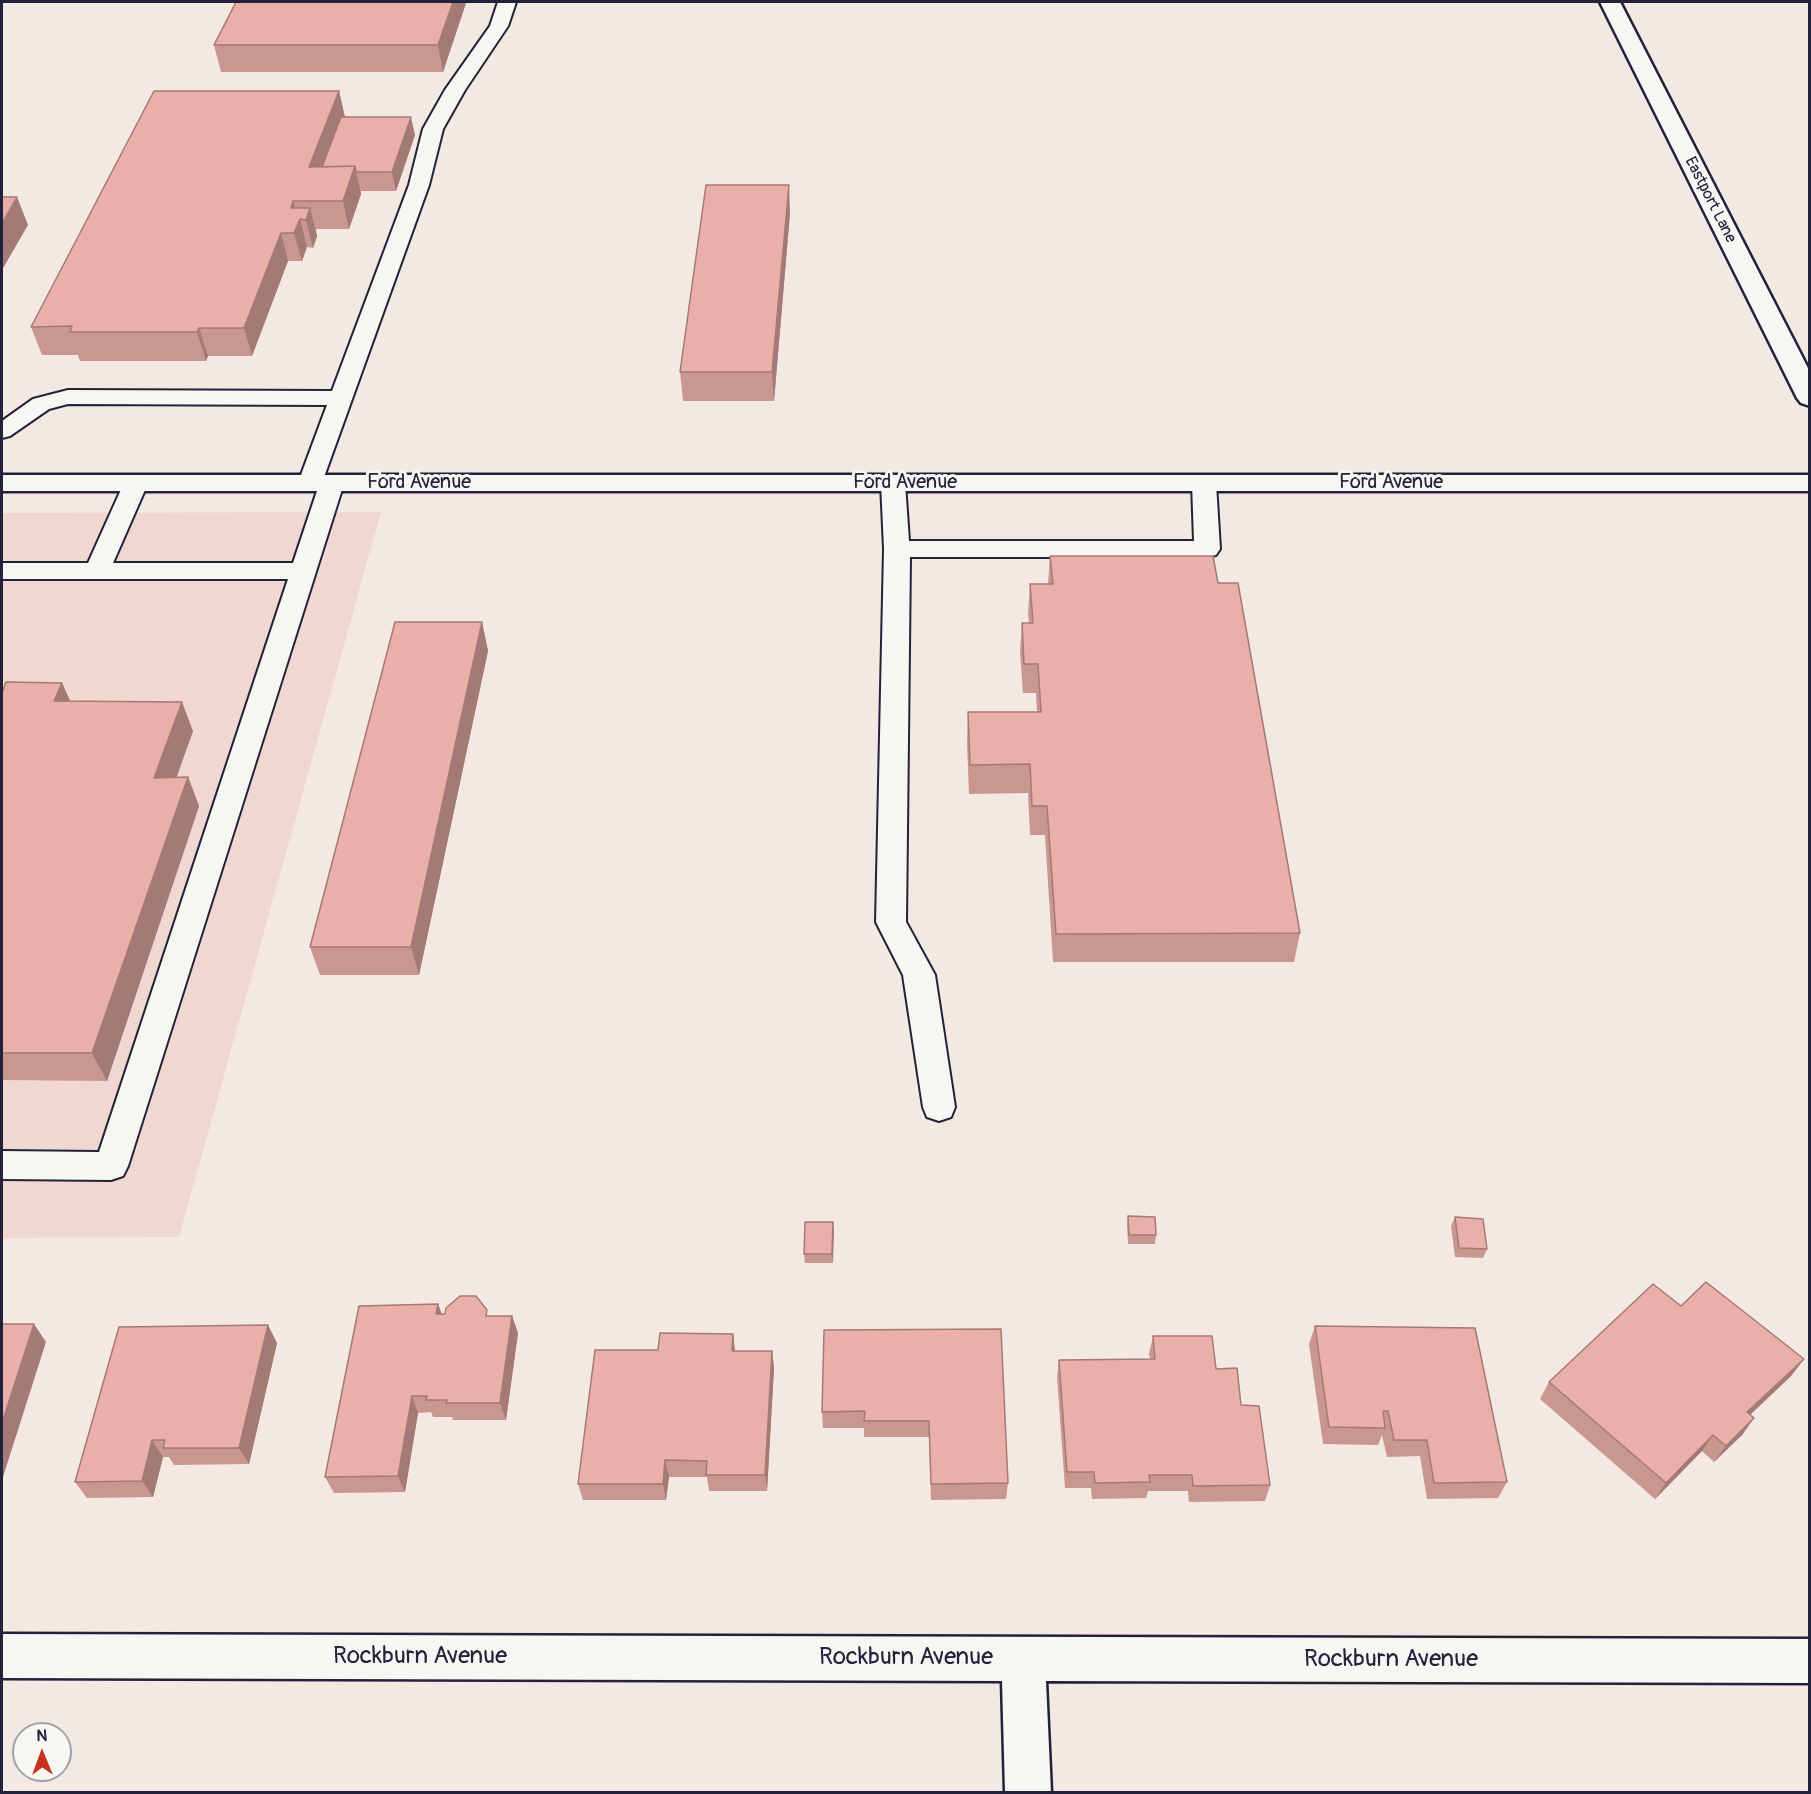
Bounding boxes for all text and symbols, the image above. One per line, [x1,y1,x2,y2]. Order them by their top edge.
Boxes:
street label: Eastport Lane [1680,154,1740,246]
street label: Ford Avenue [367,471,471,495]
street label: Ford Avenue [853,471,957,495]
street label: Ford Avenue [1339,471,1443,495]
street label: Rockburn Avenue [333,1643,507,1671]
street label: Rockburn Avenue [819,1644,993,1672]
street label: Rockburn Avenue [1304,1646,1478,1674]
north arrow [12,1722,72,1782]
text: N [36,1726,47,1746]

